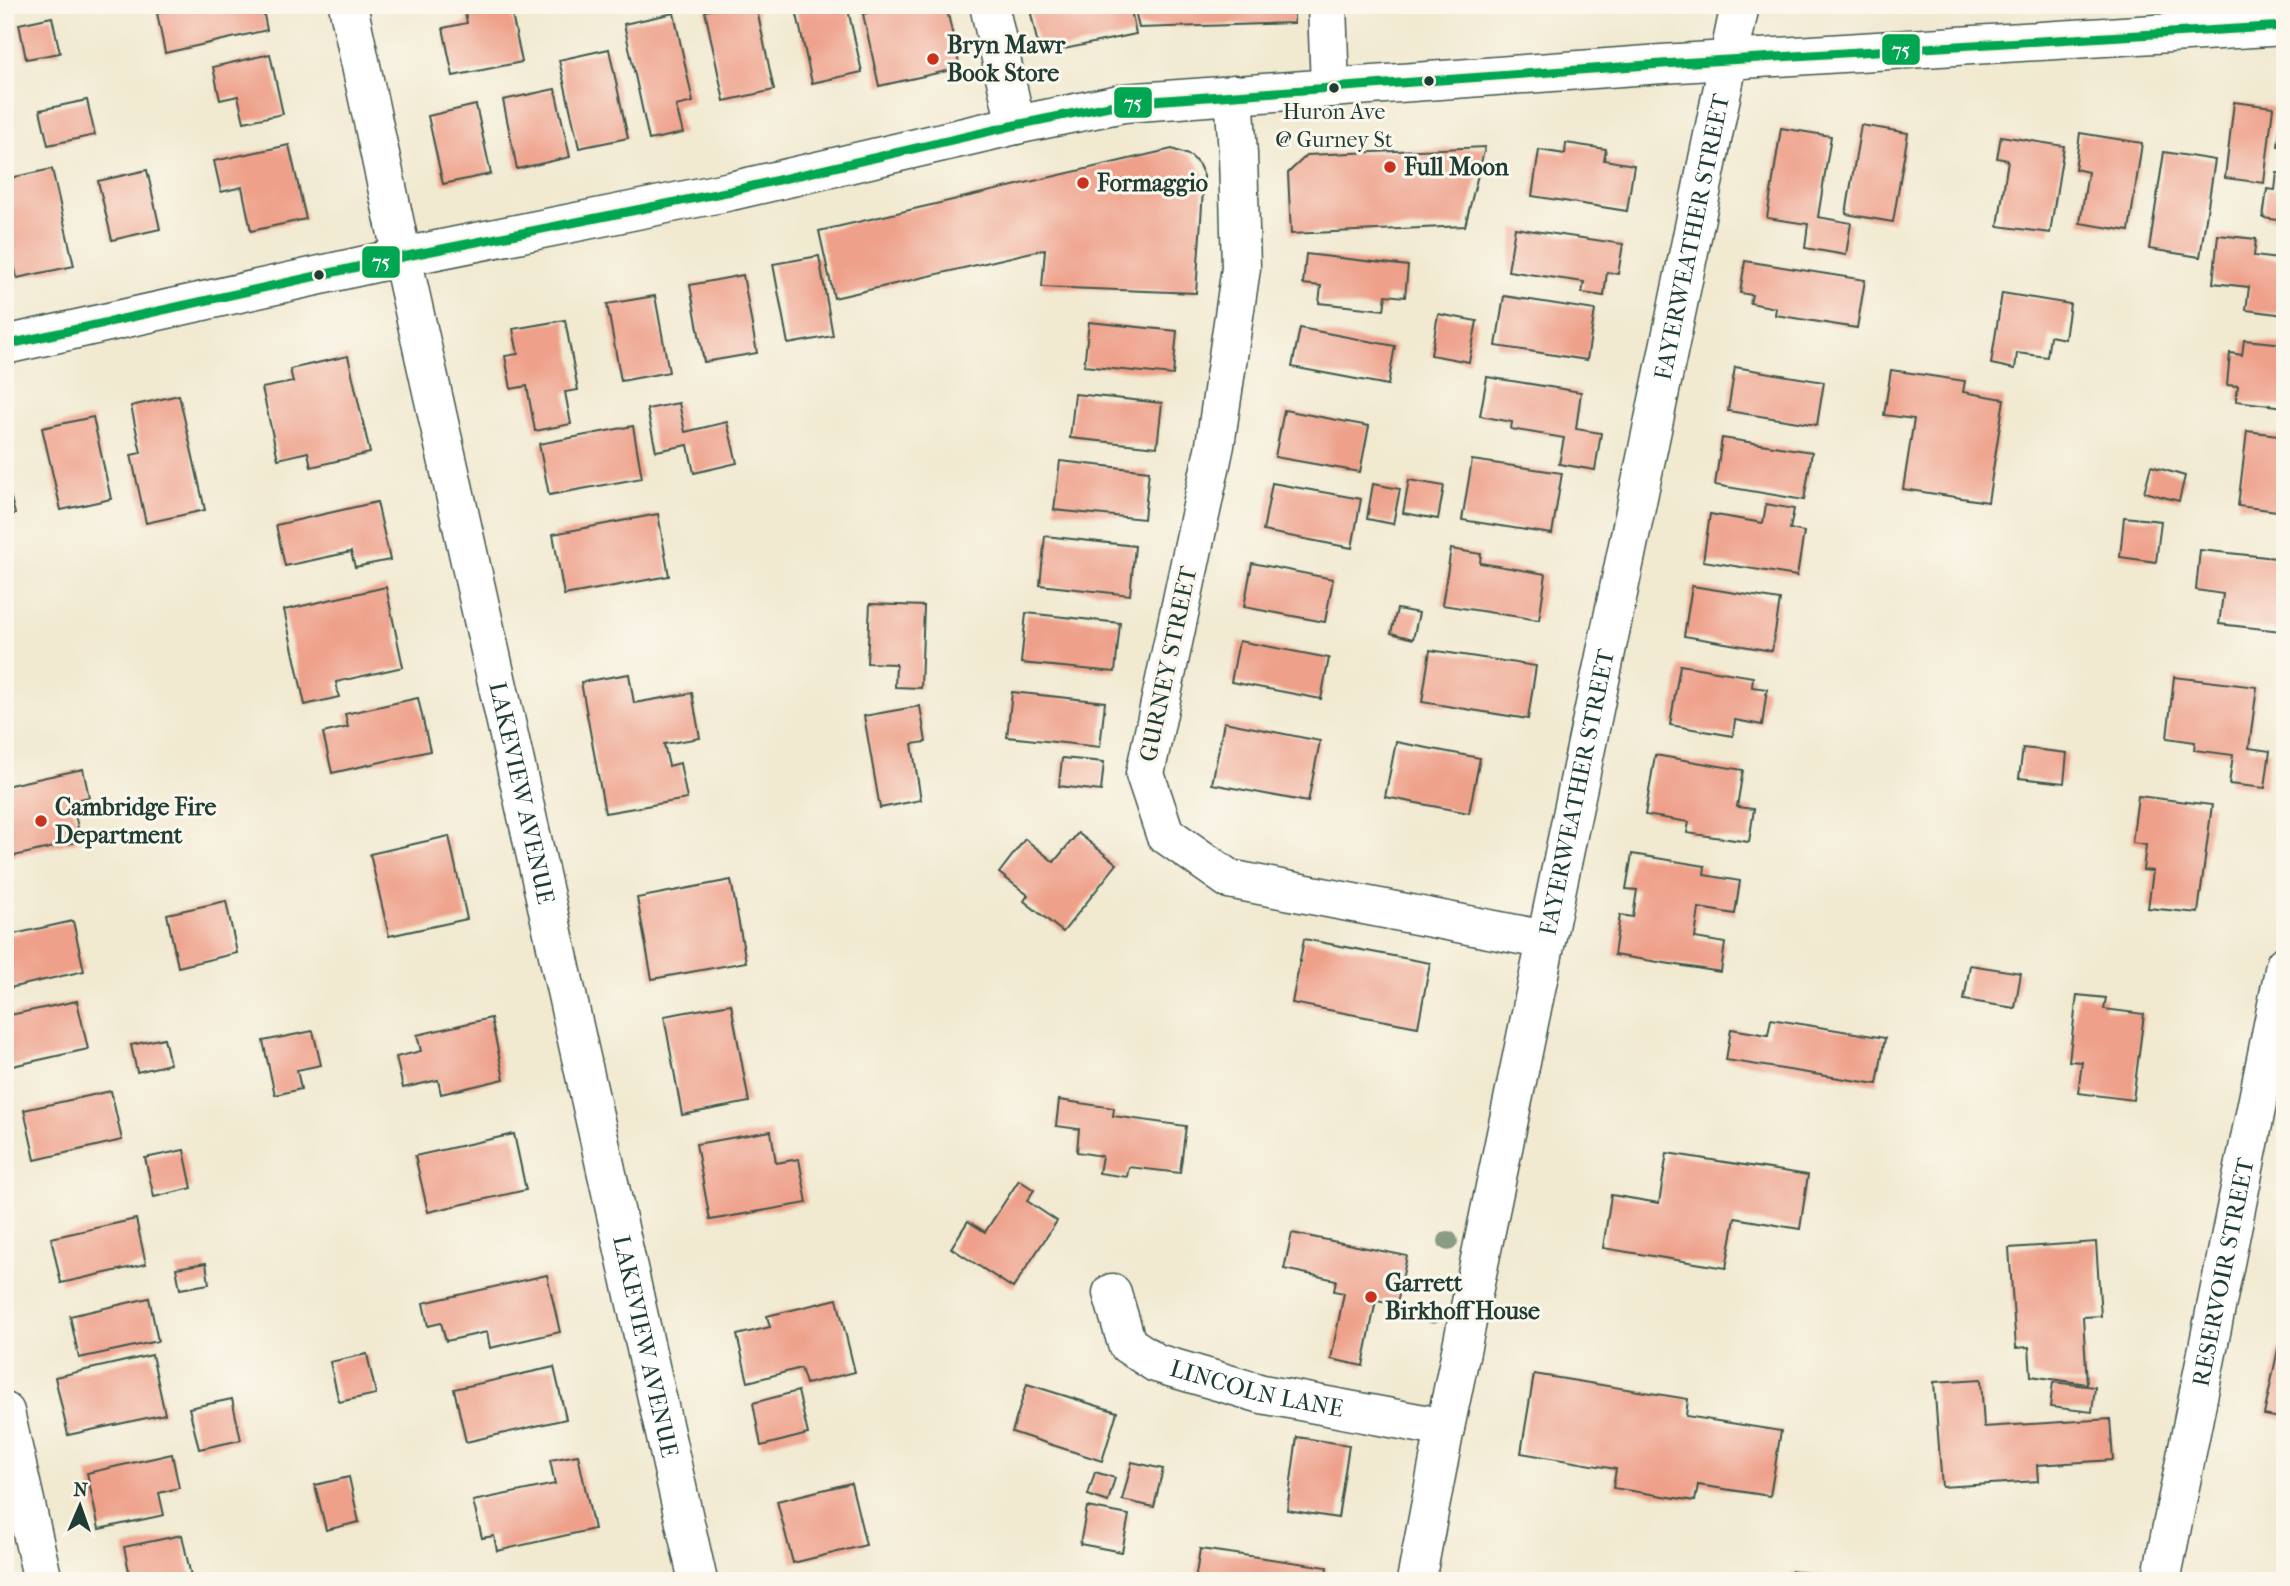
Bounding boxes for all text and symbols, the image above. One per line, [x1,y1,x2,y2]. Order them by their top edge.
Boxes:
place label: Bryn Mawr Book Store [947,31,1066,87]
line badge: 75 [1881,33,1921,66]
text: 75 [1891,39,1910,61]
marker: Bryn Mawr Book Store [925,51,941,67]
unlabelled marker [1422,74,1436,88]
marker: Huron Ave @ Gurney St [1327,81,1341,95]
line badge: 75 [1113,86,1153,119]
street label: FAYERWEATHER STREET [1649,91,1735,383]
text: 75 [1123,92,1142,114]
place label: Huron Ave @ Gurney St [1275,99,1393,153]
place label: Full Moon [1403,153,1510,181]
marker: Full Moon [1382,159,1398,175]
place label: Formaggio [1096,169,1208,197]
marker: Formaggio [1075,175,1091,191]
line badge: 75 [361,245,401,279]
text: 75 [371,251,390,273]
unlabelled marker [312,268,326,282]
street label: GURNEY STREET [1134,563,1203,764]
street label: FAYERWEATHER STREET [1533,646,1620,938]
street label: LAKEVIEW AVENUE [483,679,560,907]
place label: Cambridge Fire Department [55,793,217,849]
marker: Cambridge Fire Department [33,813,49,829]
street label: RESERVOIR STREET [2187,1155,2260,1389]
street label: LAKEVIEW AVENUE [607,1233,684,1460]
place label: Garrett Birkhoff House [1385,1269,1540,1325]
marker: Garrett Birkhoff House [1363,1289,1379,1305]
street label: LINCOLN LANE [1167,1354,1346,1423]
north arrow [46,1470,116,1540]
text: N [73,1479,89,1501]

